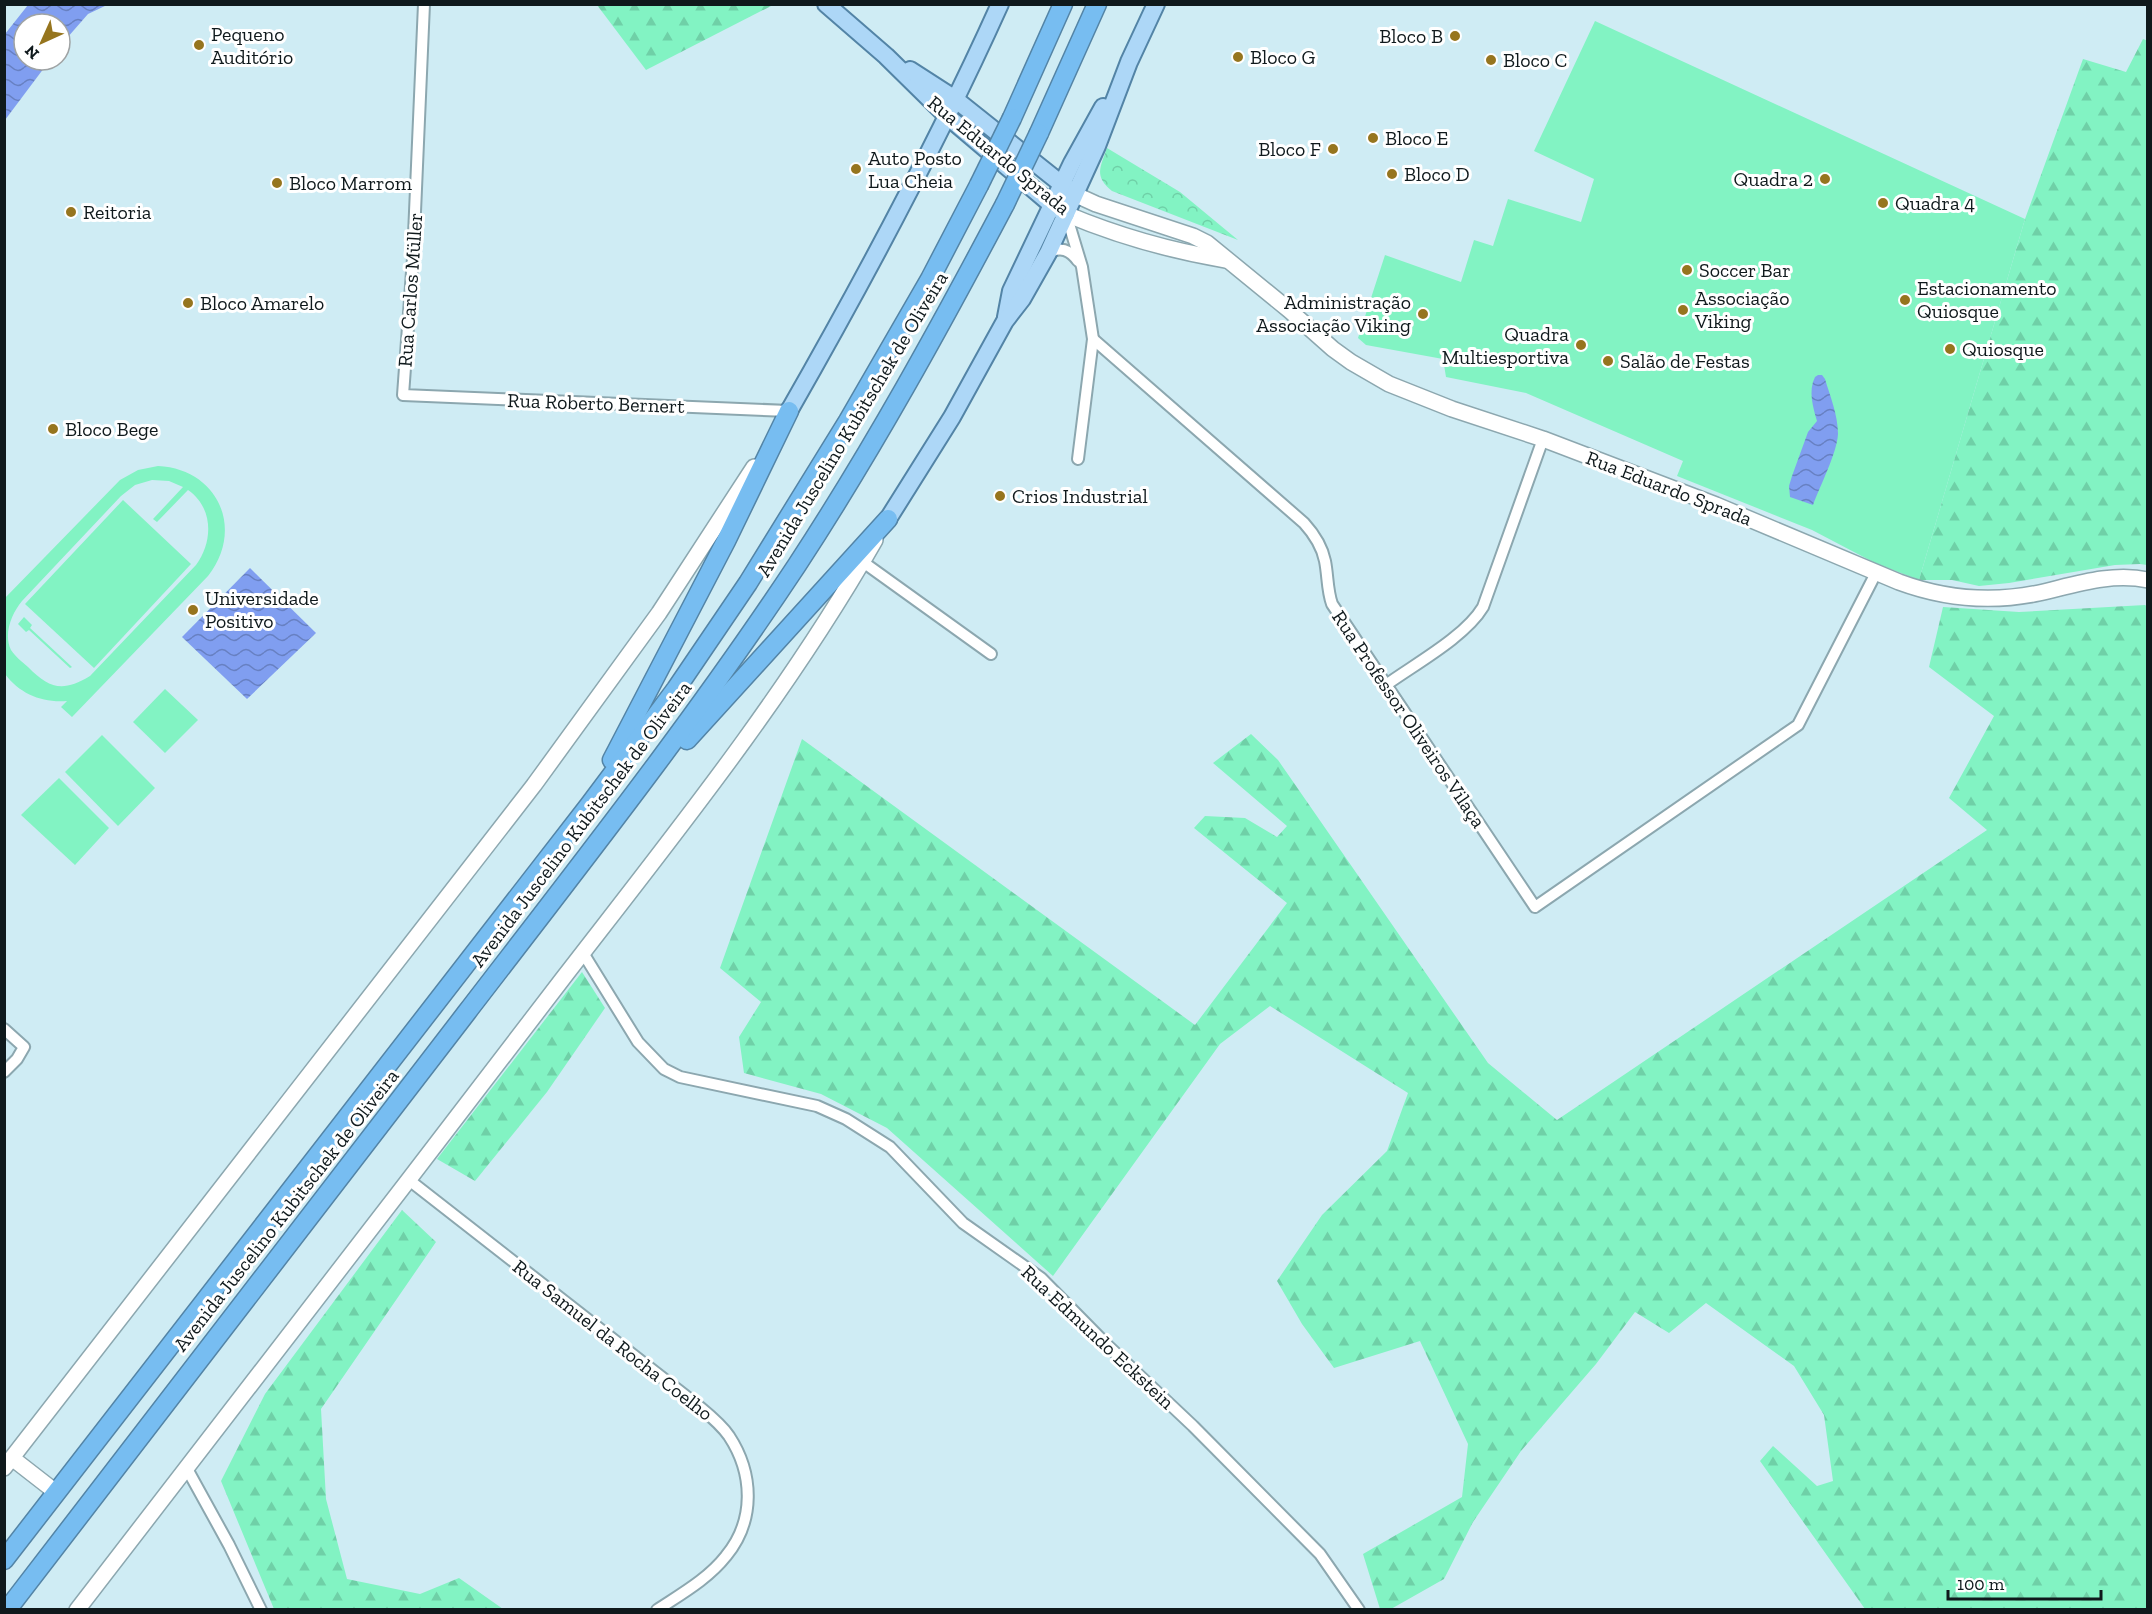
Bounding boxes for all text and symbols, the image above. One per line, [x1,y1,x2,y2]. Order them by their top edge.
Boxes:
north arrow [12,12,72,72]
place label: Pequeno Auditório [211,22,293,69]
place label: Bloco B [1379,24,1443,48]
marker: Bloco B [1448,29,1462,43]
marker: Pequeno Auditório [192,38,206,52]
text: N [21,41,43,63]
place label: Bloco G [1250,45,1316,69]
place label: Bloco C [1503,48,1568,72]
marker: Bloco G [1231,50,1245,64]
marker: Bloco C [1484,53,1498,67]
street label: Rua Eduardo Sprada [923,90,1075,220]
place label: Bloco E [1385,126,1448,150]
marker: Bloco E [1366,131,1380,145]
place label: Bloco F [1258,137,1321,161]
marker: Bloco F [1326,142,1340,156]
place label: Auto Posto Lua Cheia [868,146,962,193]
marker: Auto Posto Lua Cheia [849,162,863,176]
place label: Bloco D [1404,162,1470,186]
marker: Bloco D [1385,167,1399,181]
place label: Quadra 2 [1734,167,1813,191]
place label: Bloco Marrom [289,171,413,195]
marker: Quadra 2 [1818,172,1832,186]
marker: Bloco Marrom [270,176,284,190]
place label: Quadra 4 [1895,191,1975,215]
marker: Quadra 4 [1876,196,1890,210]
place label: Reitoria [83,200,152,224]
marker: Reitoria [64,205,78,219]
street label: Rua Carlos Müller [393,212,427,368]
place label: Soccer Bar [1699,258,1791,282]
marker: Soccer Bar [1680,263,1694,277]
street label: Avenida Juscelino Kubitschek de Oliveira [751,267,953,581]
place label: Estacionamento Quiosque [1917,276,2057,323]
place label: Associação Viking [1694,286,1789,333]
place label: Administração Associação Viking [1256,290,1411,337]
place label: Bloco Amarelo [200,291,324,315]
marker: Estacionamento Quiosque [1898,293,1912,307]
marker: Bloco Amarelo [181,296,195,310]
marker: Associação Viking [1676,303,1690,317]
marker: Administração Associação Viking [1416,307,1430,321]
place label: Quadra Multiesportiva [1442,322,1569,369]
place label: Quiosque [1962,337,2044,361]
marker: Quadra Multiesportiva [1574,338,1588,352]
marker: Quiosque [1943,342,1957,356]
place label: Salão de Festas [1620,349,1750,373]
marker: Salão de Festas [1601,354,1615,368]
street label: Rua Roberto Bernert [507,388,686,418]
place label: Bloco Bege [65,417,158,441]
marker: Bloco Bege [46,422,60,436]
street label: Rua Eduardo Sprada [1583,445,1756,531]
place label: Crios Industrial [1012,484,1148,508]
marker: Crios Industrial [993,489,1007,503]
place label: Universidade Positivo [205,586,319,633]
marker: Universidade Positivo [186,603,200,617]
street label: Rua Professor Oliveiros Vilaça [1327,606,1491,833]
street label: Avenida Juscelino Kubitschek de Oliveira [466,676,697,972]
street label: Avenida Juscelino Kubitschek de Oliveira [168,1064,404,1356]
street label: Rua Samuel da Rocha Coelho [508,1254,718,1426]
street label: Rua Edmundo Eckstein [1017,1260,1180,1414]
scale bar [1948,1563,2101,1601]
text: 100 m [1957,1573,2005,1595]

